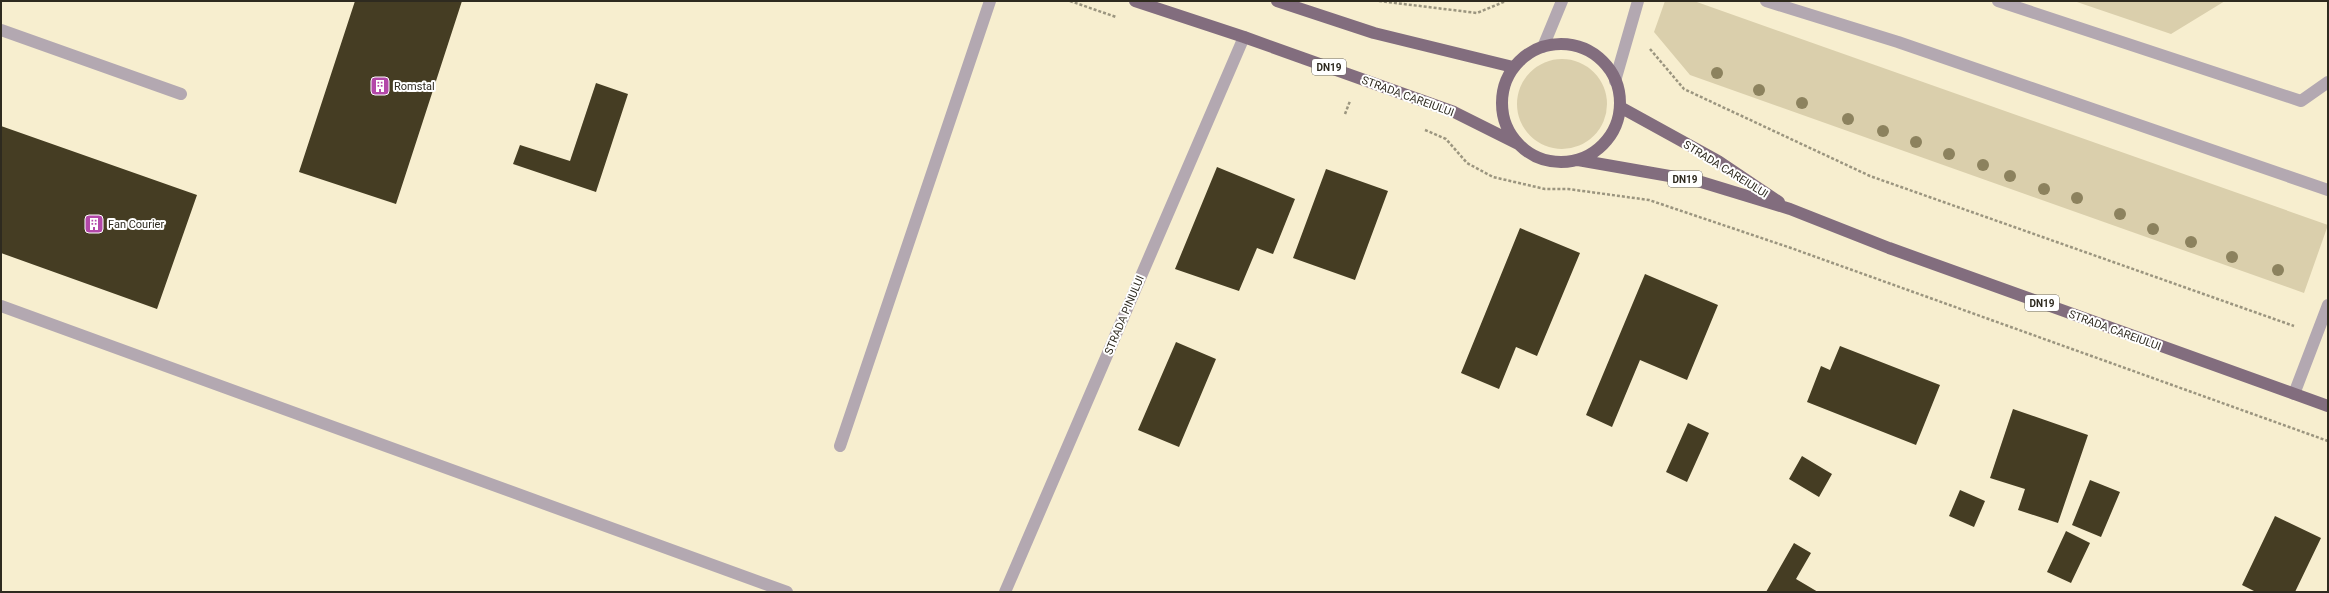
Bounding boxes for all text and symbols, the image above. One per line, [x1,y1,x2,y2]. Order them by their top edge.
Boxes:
road number: DN19 [1312,59,1346,75]
street label: STRADA CAREIULUI [1360,74,1456,119]
building icon: Romstal [369,75,391,97]
place label: Romstal [394,80,435,93]
street label: STRADA CAREIULUI [1681,138,1770,201]
road number: DN19 [1668,171,1702,187]
building icon: Fan Courier [83,213,105,235]
place label: Fan Courier [108,218,164,231]
street label: STRADA PINULUI [1102,274,1147,357]
road number: DN19 [2025,295,2059,311]
street label: STRADA CAREIULUI [2067,308,2163,353]

